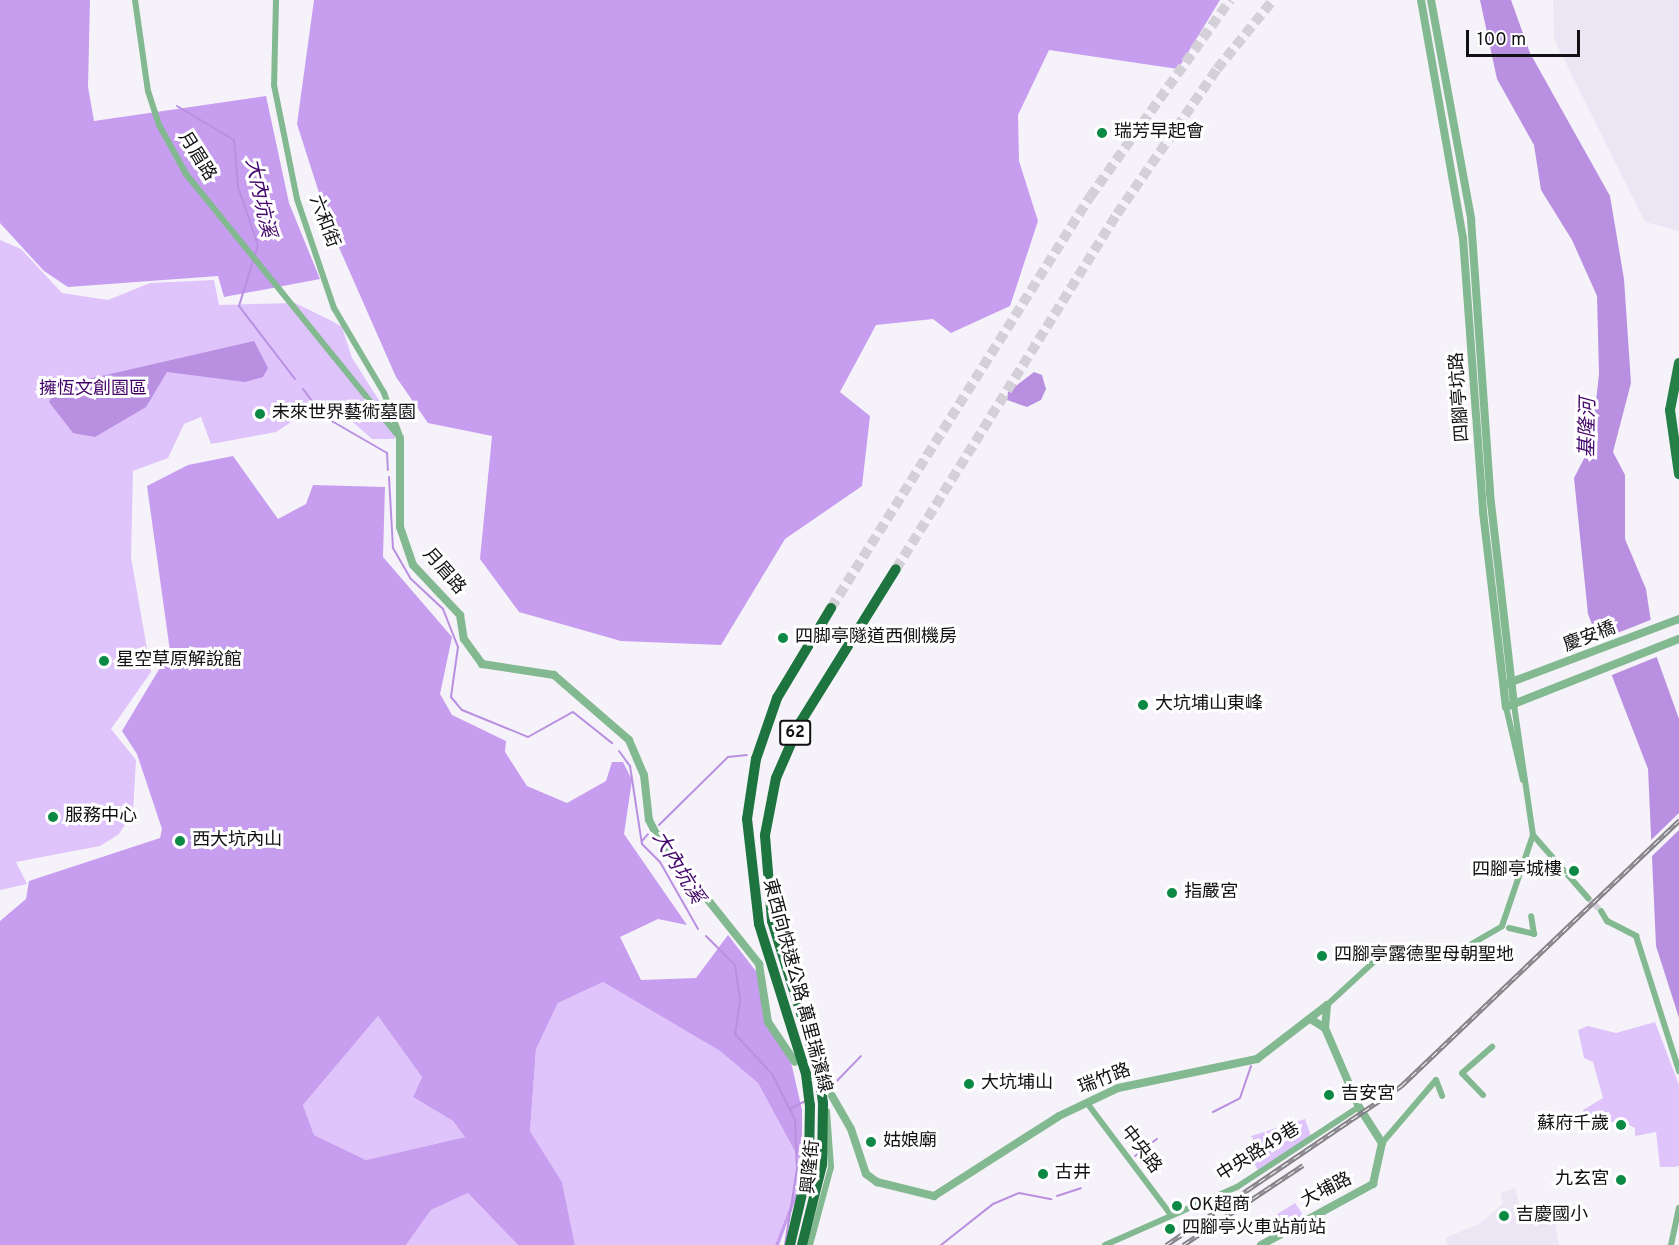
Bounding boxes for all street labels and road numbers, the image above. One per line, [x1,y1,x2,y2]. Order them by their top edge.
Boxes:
street label: 月眉路 [173,128,219,186]
street label: 六和街 [303,193,343,251]
street label: 四腳亭坑路 [1447,351,1475,443]
street label: 月眉路 [417,545,469,599]
street label: 慶安橋 [1561,618,1619,658]
road number: 62 [778,720,812,746]
street label: 東西向快速公路 萬里瑞濱線 [757,877,835,1095]
street label: 瑞竹路 [1076,1060,1134,1100]
street label: 中央路49巷 [1214,1119,1304,1187]
street label: 中央路 [1115,1122,1165,1178]
street label: 興隆街 [799,1139,825,1195]
street label: 大埔路 [1298,1169,1356,1213]

